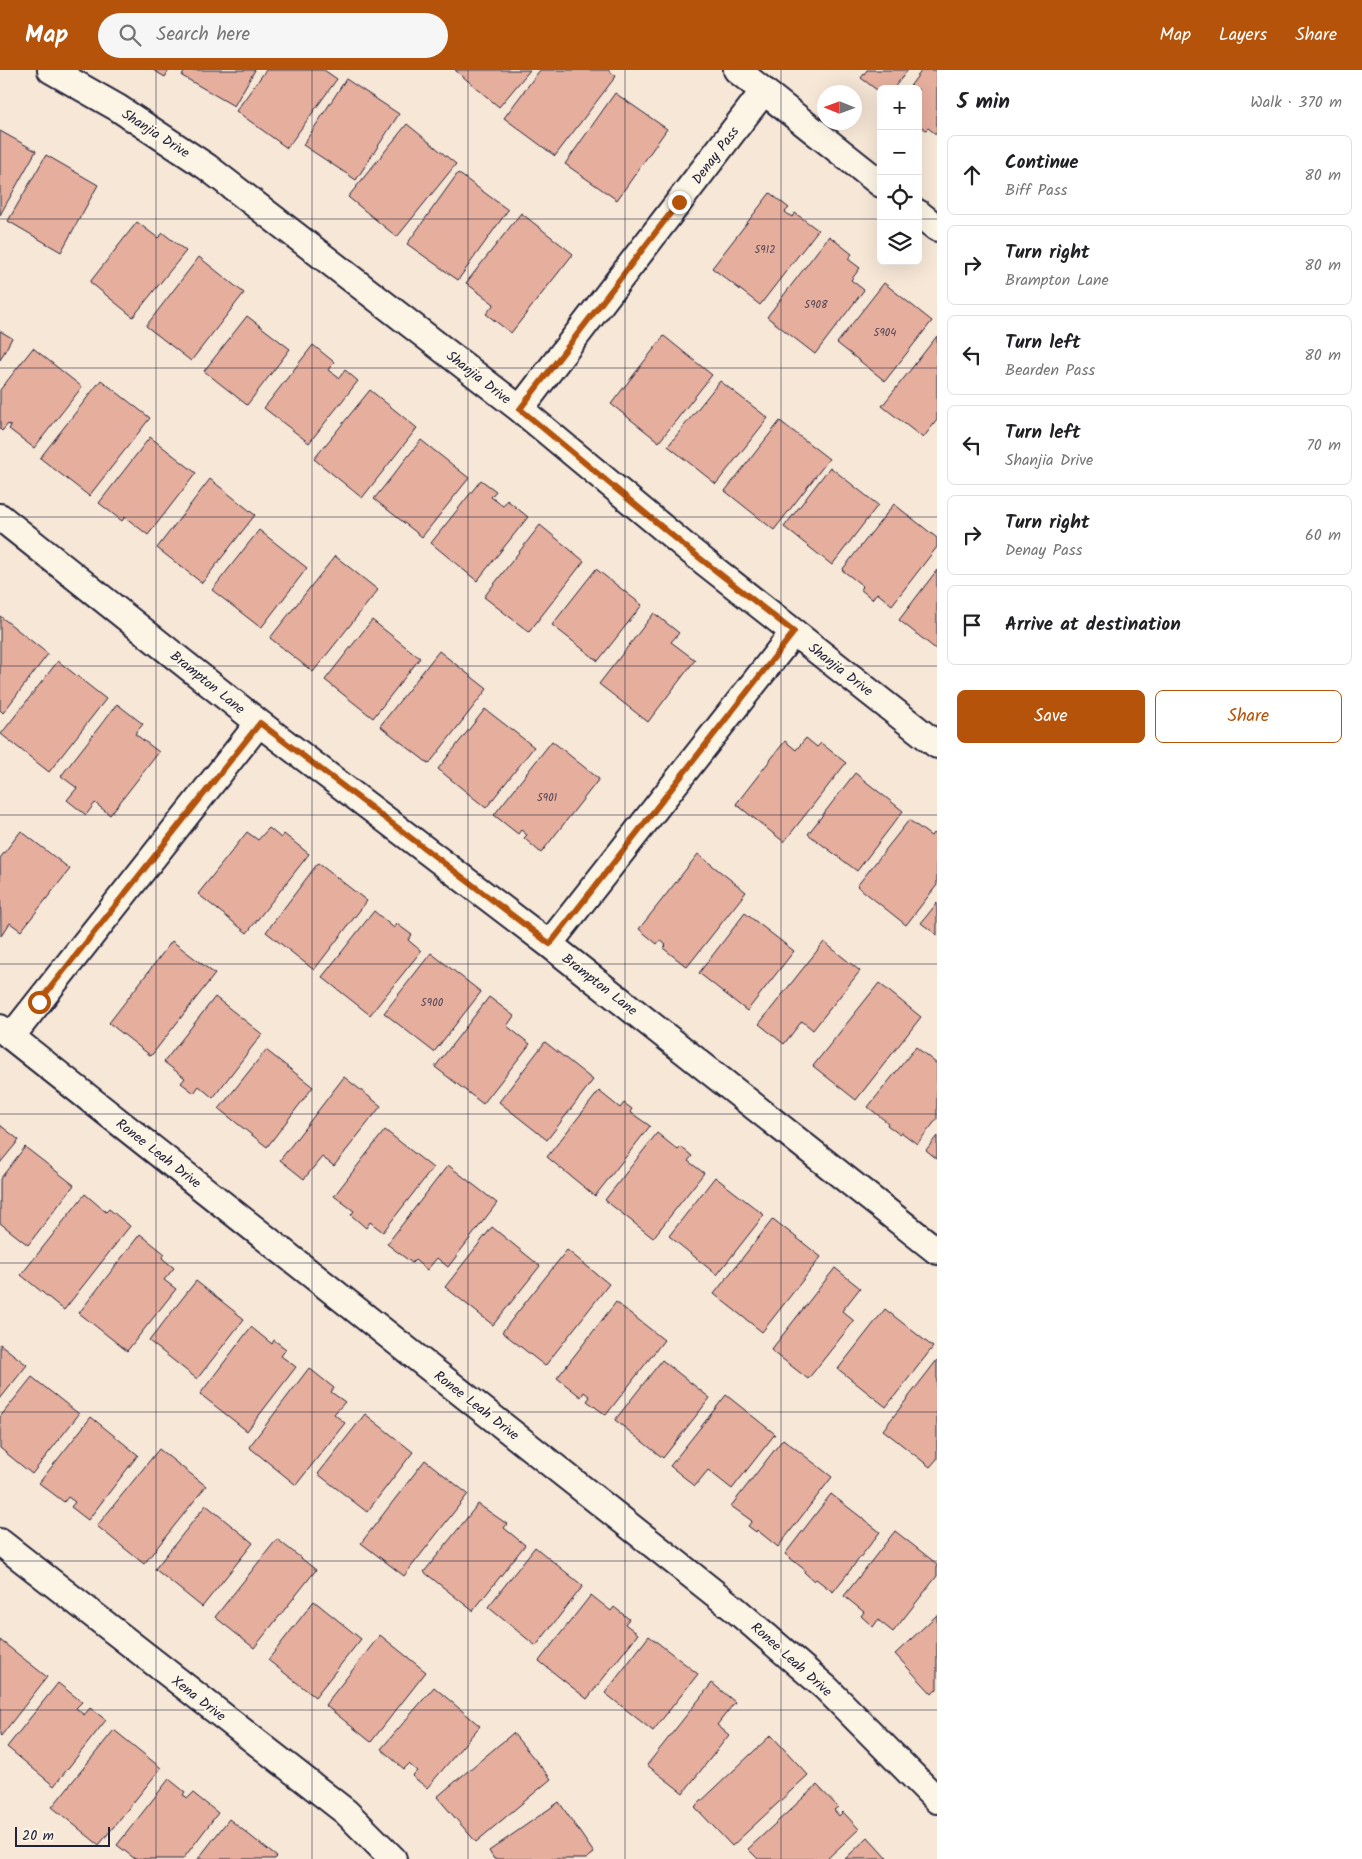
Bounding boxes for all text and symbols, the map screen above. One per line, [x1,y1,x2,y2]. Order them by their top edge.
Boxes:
search box [98,13,448,58]
text: Map [25,16,68,55]
text: Search here [156,20,250,50]
icon: search [116,21,144,49]
text: Map [1160,21,1191,50]
text: Layers [1219,21,1267,50]
text: Share [1295,21,1337,50]
north arrow [817,85,862,130]
map controls [877,85,922,265]
button: + [877,85,922,130]
text: 5 min [957,86,1010,119]
text: Walk · 370 m [1250,90,1342,115]
street label: Shanjia Drive [117,104,194,164]
street label: Denay Pass [687,122,745,189]
button: − [877,130,922,175]
text: Continue [1005,148,1078,178]
icon: ahead [958,161,986,189]
text: 80 m [1304,163,1341,188]
button: locate [877,175,922,220]
text: Biff Pass [1005,178,1067,203]
route end [668,191,691,214]
button: layers [877,220,922,265]
text: Turn right [1005,238,1090,268]
house number: 5912 [754,241,776,259]
icon: right [958,251,986,279]
text: 80 m [1304,253,1341,278]
text: Brampton Lane [1005,268,1109,293]
house number: 5908 [804,296,828,314]
house number: 5904 [874,324,896,342]
text: Turn left [1005,328,1080,358]
icon: left [958,341,986,369]
text: 80 m [1304,343,1341,368]
street label: Shanjia Drive [441,345,516,411]
text: Bearden Pass [1005,358,1095,383]
text: Turn left [1005,418,1080,448]
icon: left [958,431,986,459]
text: 70 m [1306,433,1341,458]
text: Shanjia Drive [1005,448,1093,473]
text: Turn right [1005,508,1090,538]
icon: right [958,521,986,549]
text: 60 m [1305,523,1341,548]
text: Denay Pass [1005,538,1082,563]
text: Arrive at destination [1005,610,1181,640]
icon: arrive [958,611,986,639]
street label: Shanjia Drive [803,637,878,703]
street label: Brampton Lane [165,646,250,720]
button: Save [957,690,1145,743]
button: Share [1155,690,1342,743]
house number: 5901 [537,789,557,807]
street label: Brampton Lane [557,948,642,1022]
route start [28,991,51,1014]
house number: 5900 [421,994,444,1012]
street label: Ronee Leah Drive [111,1113,206,1195]
street label: Ronee Leah Drive [429,1365,524,1447]
street label: Ronee Leah Drive [746,1617,837,1703]
street label: Xena Drive [166,1670,231,1728]
scale bar [15,1824,110,1847]
text: 20 m [22,1825,54,1847]

